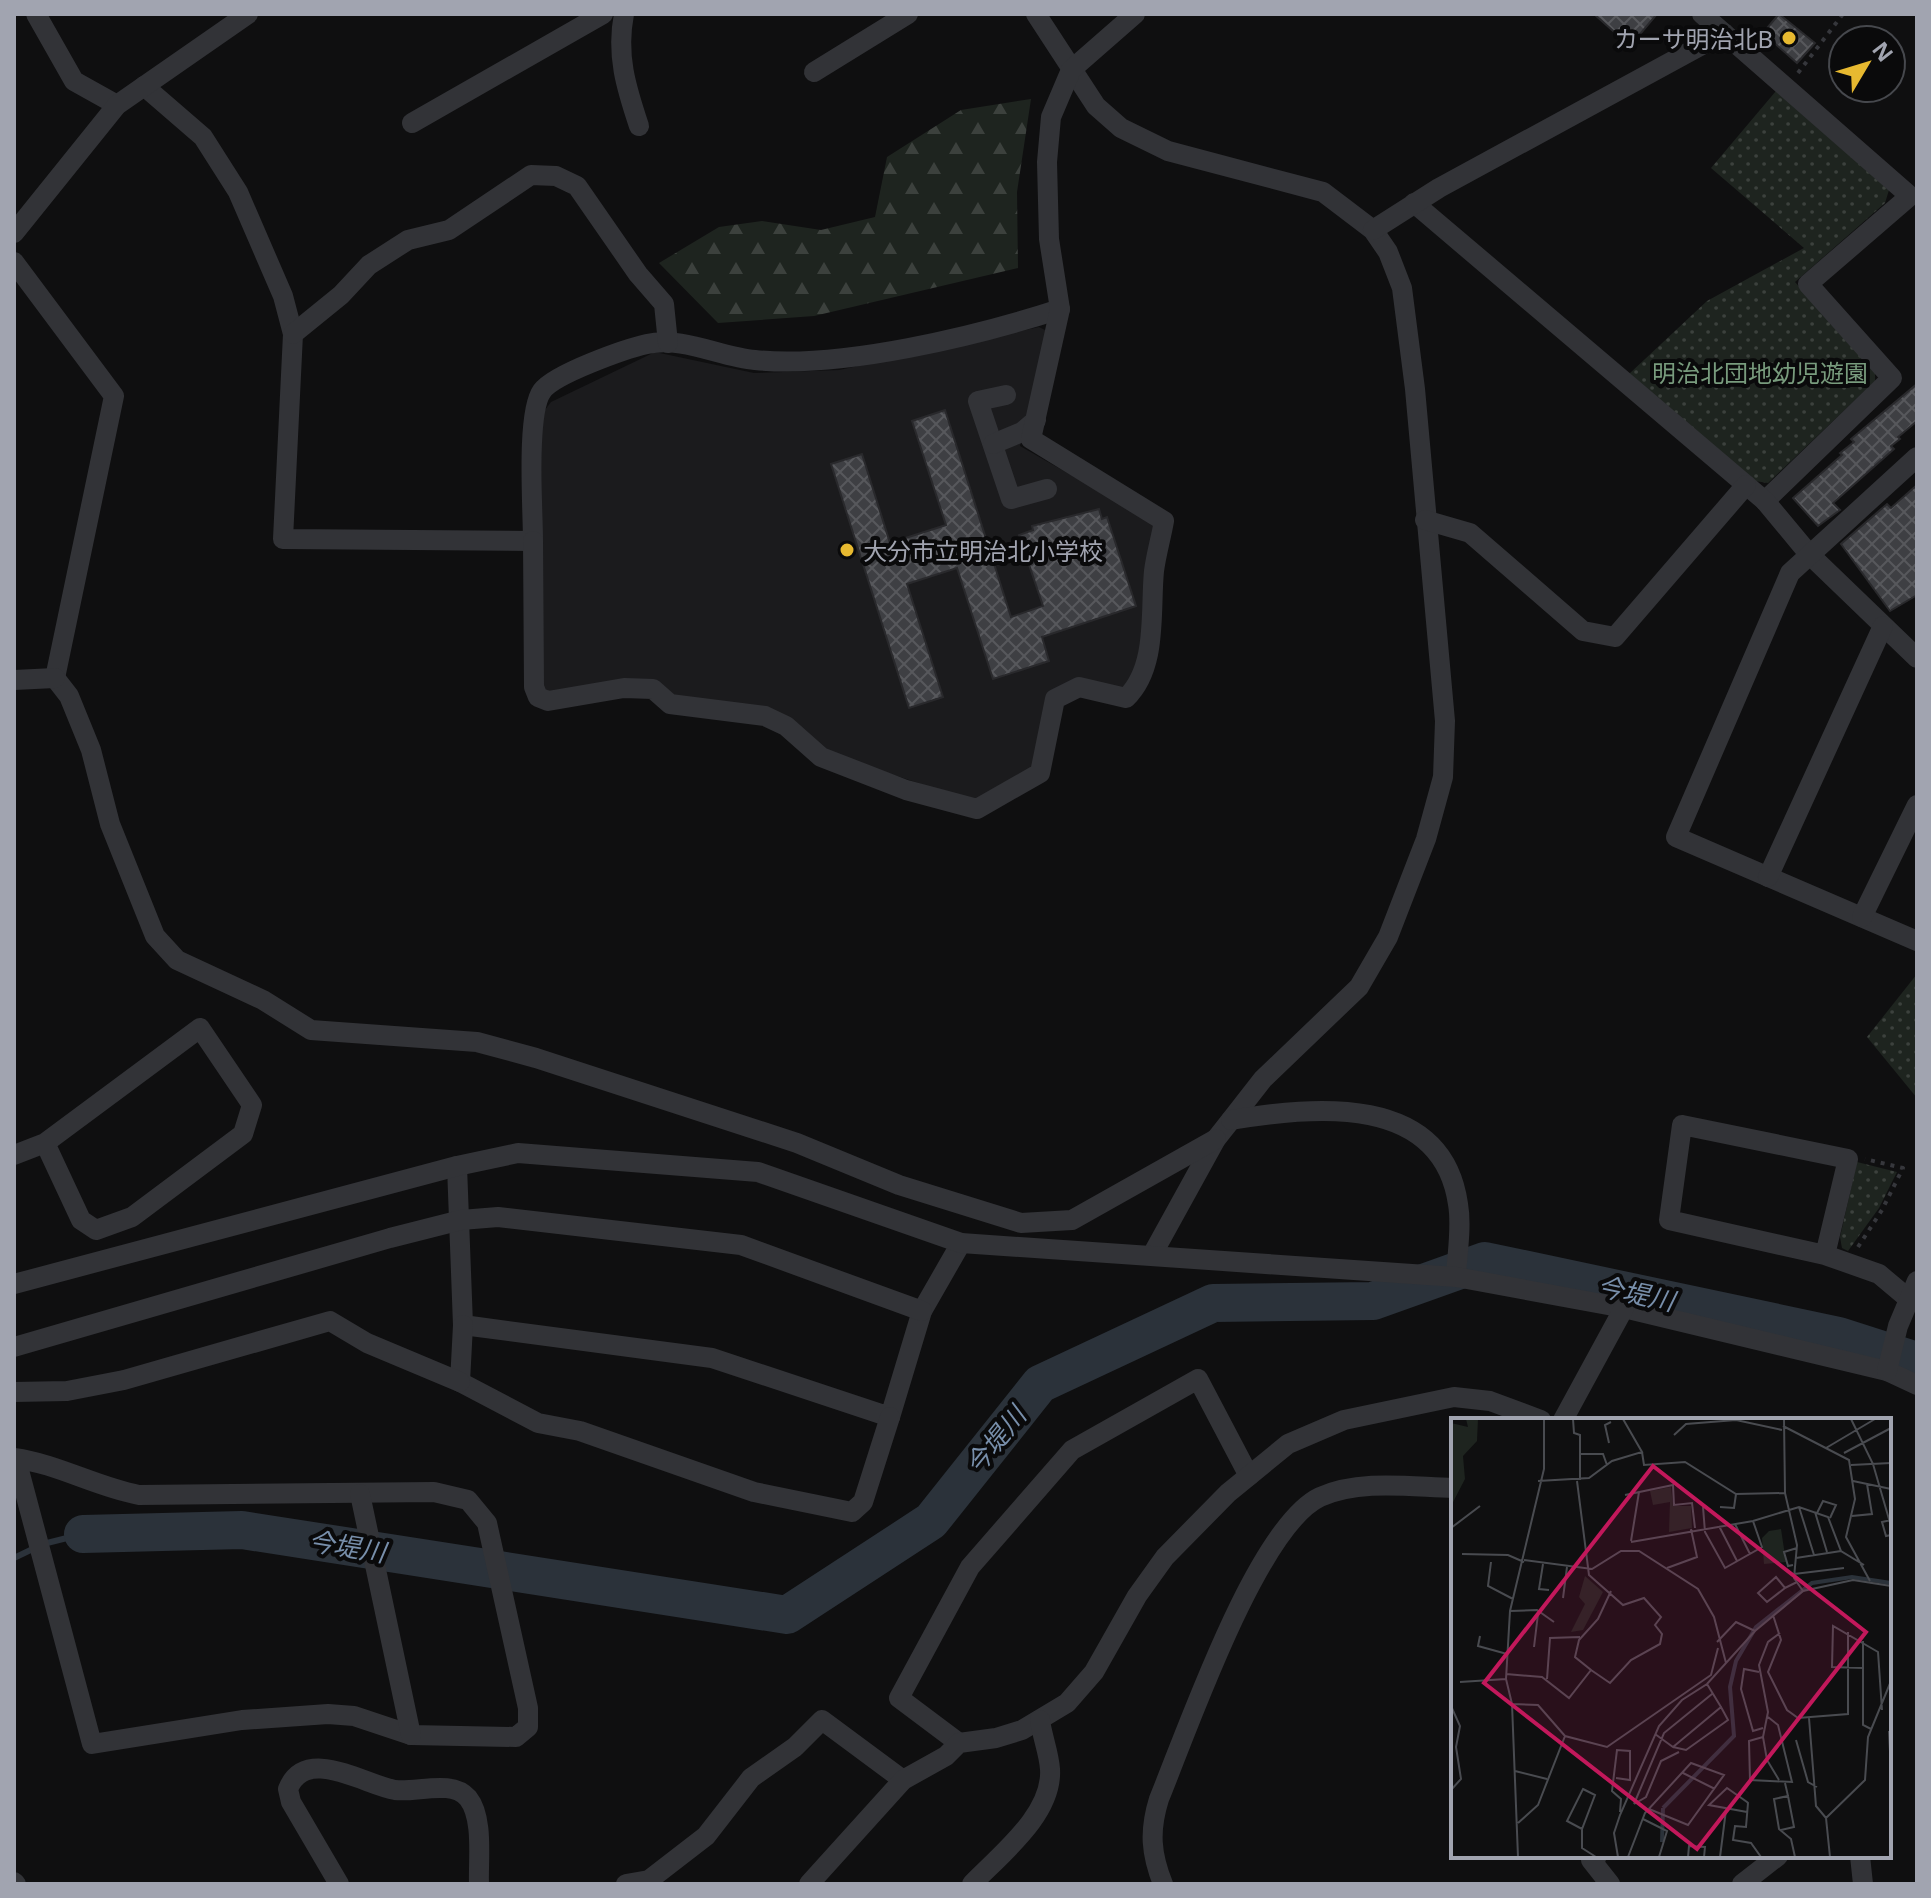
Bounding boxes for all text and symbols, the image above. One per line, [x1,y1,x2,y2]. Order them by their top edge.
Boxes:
place label: カーサ明治北B [1614,22,1773,55]
north arrow [1827,24,1907,104]
marker: カーサ明治北B [1780,29,1798,47]
text: N [1866,35,1901,67]
park label: 明治北団地幼児遊園 [1652,356,1868,389]
place label: 大分市立明治北小学校 [863,534,1103,567]
marker: 大分市立明治北小学校 [838,541,856,559]
water label: 今堤川 [1594,1267,1681,1319]
water label: 今堤川 [956,1396,1035,1482]
inset map [1451,1418,1891,1858]
water label: 今堤川 [306,1522,391,1570]

